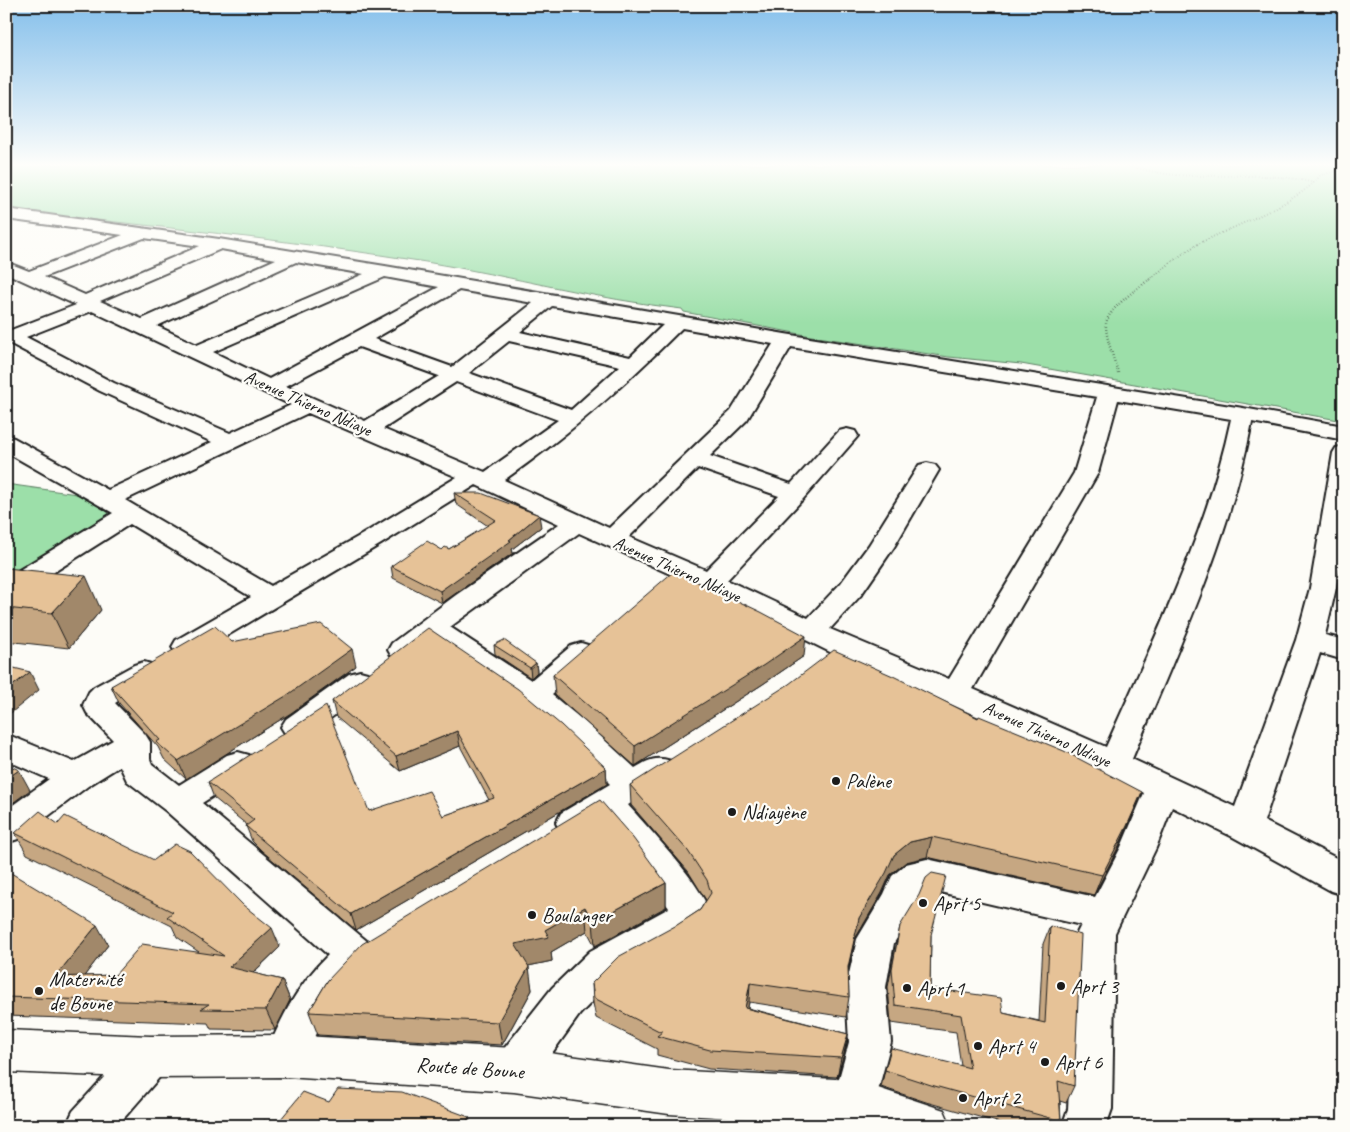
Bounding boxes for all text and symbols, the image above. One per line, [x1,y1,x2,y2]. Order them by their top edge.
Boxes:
street label: Avenue Thierno Ndiaye [241,365,376,441]
street label: Avenue Thierno Ndiaye [610,531,745,607]
street label: Avenue Thierno Ndiaye [980,696,1115,772]
place label: Palène [846,768,893,794]
marker: Palène [830,775,842,787]
place label: Ndiayène [742,799,808,825]
marker: Ndiayène [726,806,738,818]
place label: Aprt 5 [933,890,982,916]
marker: Aprt 5 [917,897,929,909]
place label: Boulanger [542,902,614,928]
marker: Boulanger [526,909,538,921]
place label: Maternité de Boune [49,966,125,1016]
place label: Aprt 3 [1071,973,1120,999]
place label: Aprt 1 [917,975,966,1001]
marker: Aprt 3 [1055,980,1067,992]
marker: Aprt 1 [901,982,913,994]
marker: Maternité de Boune [33,985,45,997]
place label: Aprt 4 [988,1033,1038,1059]
marker: Aprt 4 [972,1040,984,1052]
place label: Aprt 6 [1055,1049,1103,1075]
street label: Route de Boune [415,1051,527,1085]
marker: Aprt 6 [1039,1056,1051,1068]
place label: Aprt 2 [973,1085,1022,1111]
marker: Aprt 2 [957,1092,969,1104]

